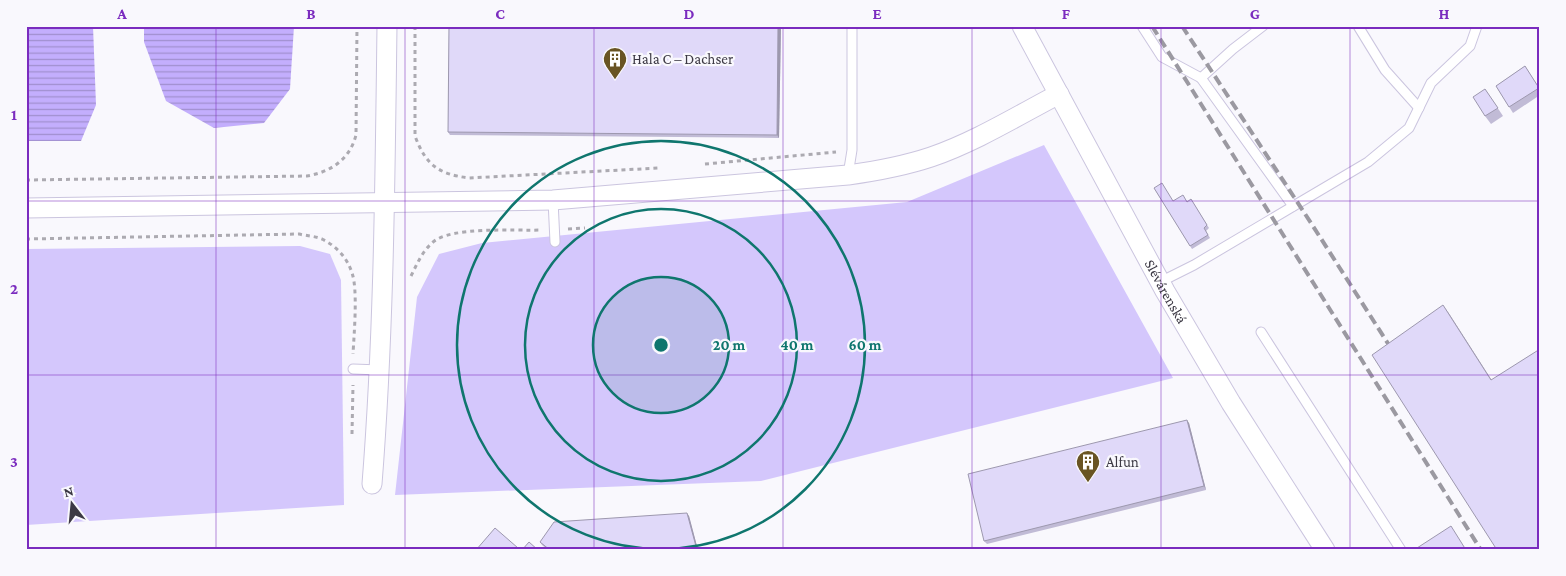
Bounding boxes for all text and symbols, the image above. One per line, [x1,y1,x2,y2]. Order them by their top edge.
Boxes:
text: A [116,5,127,22]
text: B [306,5,316,22]
text: C [495,5,505,22]
text: D [683,5,695,22]
text: E [872,5,882,22]
text: F [1062,5,1071,22]
text: G [1250,5,1260,22]
text: H [1439,5,1450,22]
building icon: Hala C – Dachser [602,46,628,80]
place label: Hala C – Dachser [632,51,734,67]
text: 1 [11,106,17,123]
street label: Slévárenská [1142,257,1190,326]
text: 2 [10,280,18,297]
centre of rings [652,336,670,354]
text: 20 m [713,337,745,353]
text: 40 m [781,337,814,353]
text: 60 m [849,337,882,353]
building icon: Alfun [1075,449,1101,483]
text: 3 [10,453,18,470]
place label: Alfun [1106,454,1139,470]
north arrow [48,478,98,528]
text: N [62,482,76,501]

